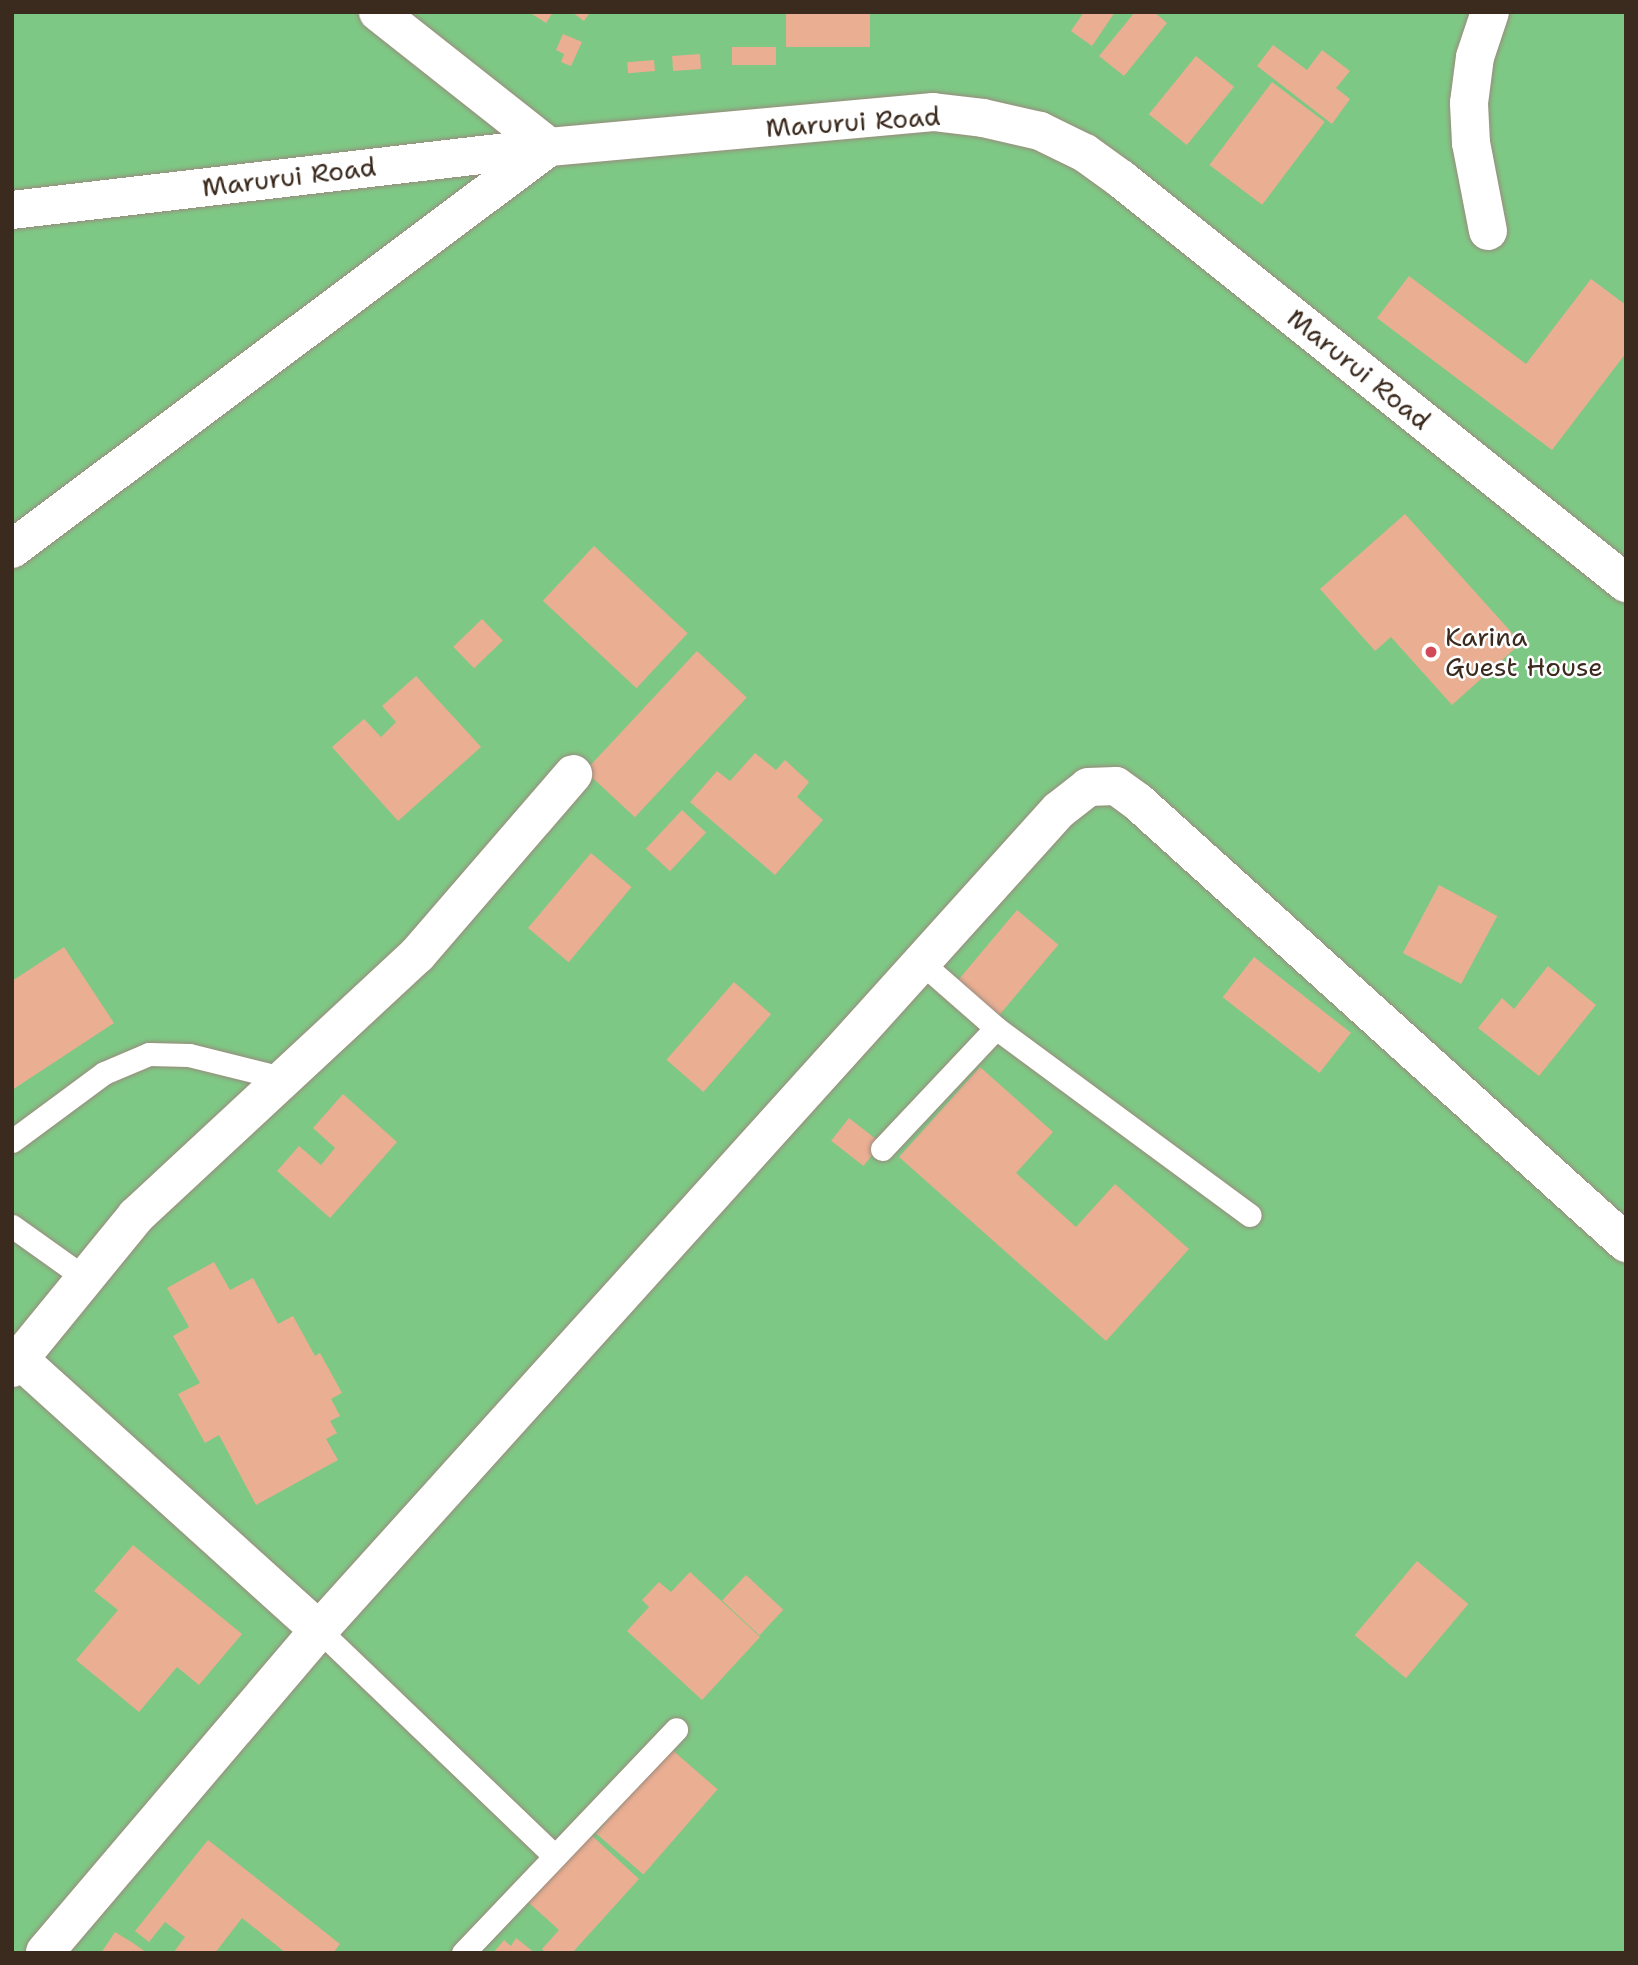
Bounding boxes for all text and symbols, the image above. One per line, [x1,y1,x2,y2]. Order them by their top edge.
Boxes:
street label: Marurui Road [765,100,941,144]
street label: Marurui Road [200,151,378,203]
street label: Marurui Road [1281,302,1437,436]
place label: Karina Guest House [1445,621,1603,682]
marker: Karina Guest House [1423,644,1439,660]

